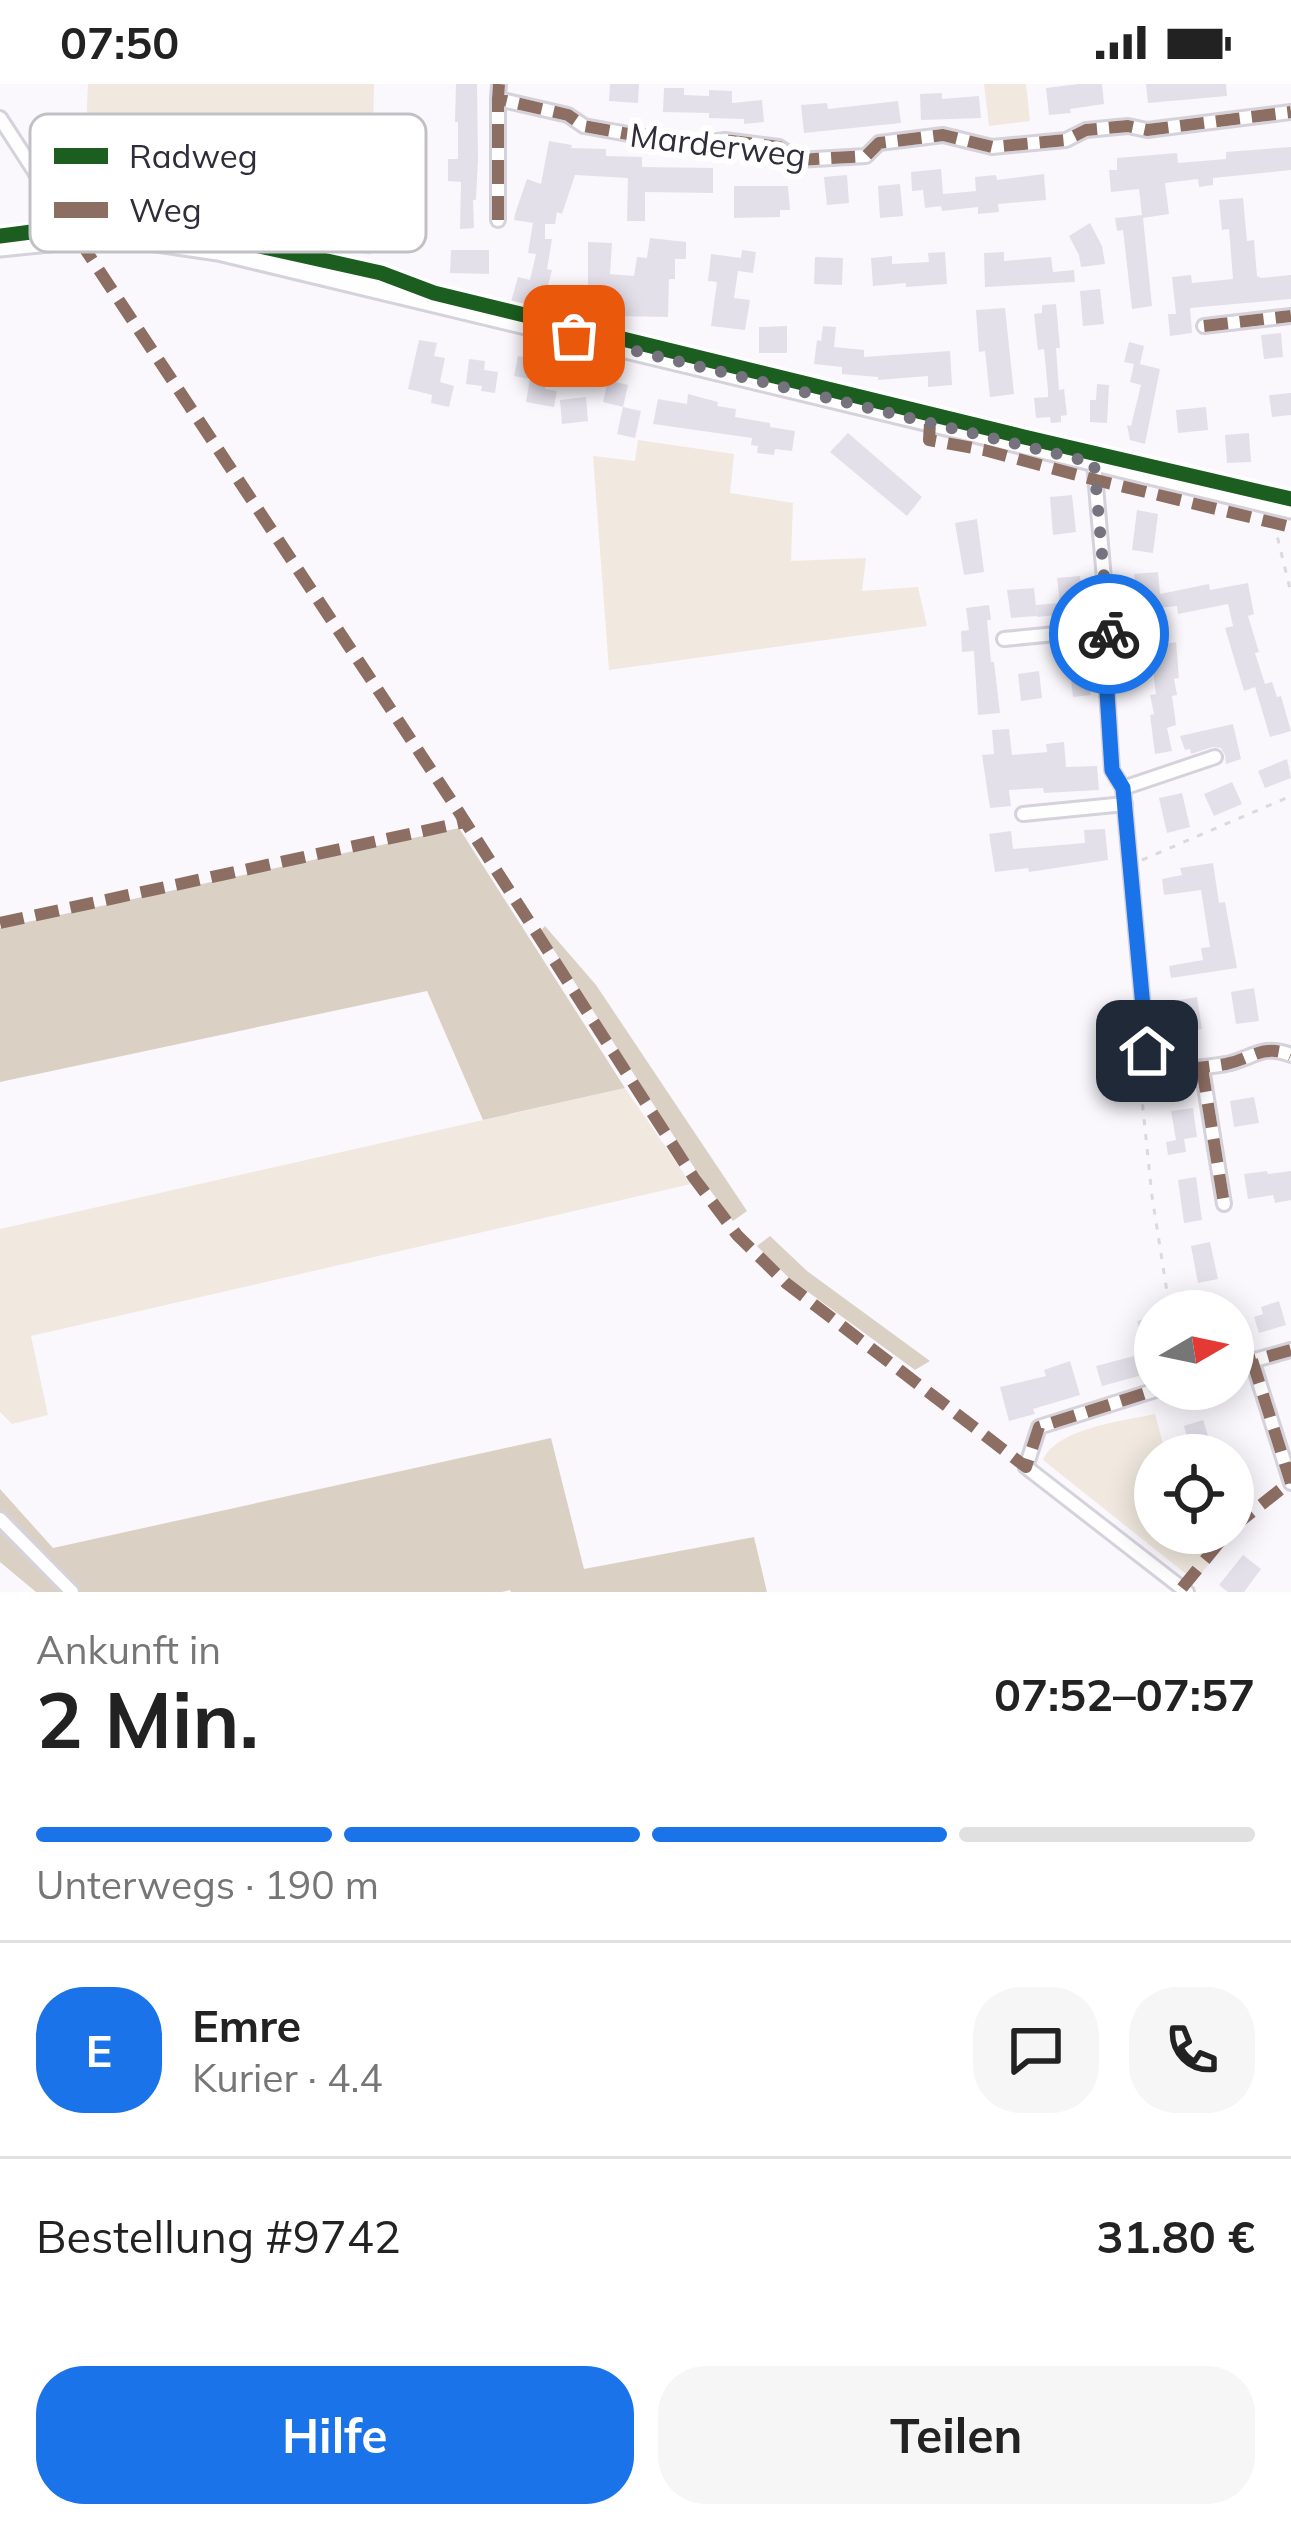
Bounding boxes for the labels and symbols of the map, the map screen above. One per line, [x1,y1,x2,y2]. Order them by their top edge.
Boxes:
street label: Marderweg [628,113,808,176]
legend [30,114,426,252]
text: Radweg [129,135,258,176]
text: Weg [129,189,202,230]
pin [523,285,625,387]
courier [1049,574,1169,694]
pin [1096,1000,1198,1102]
north arrow [1134,1290,1254,1410]

